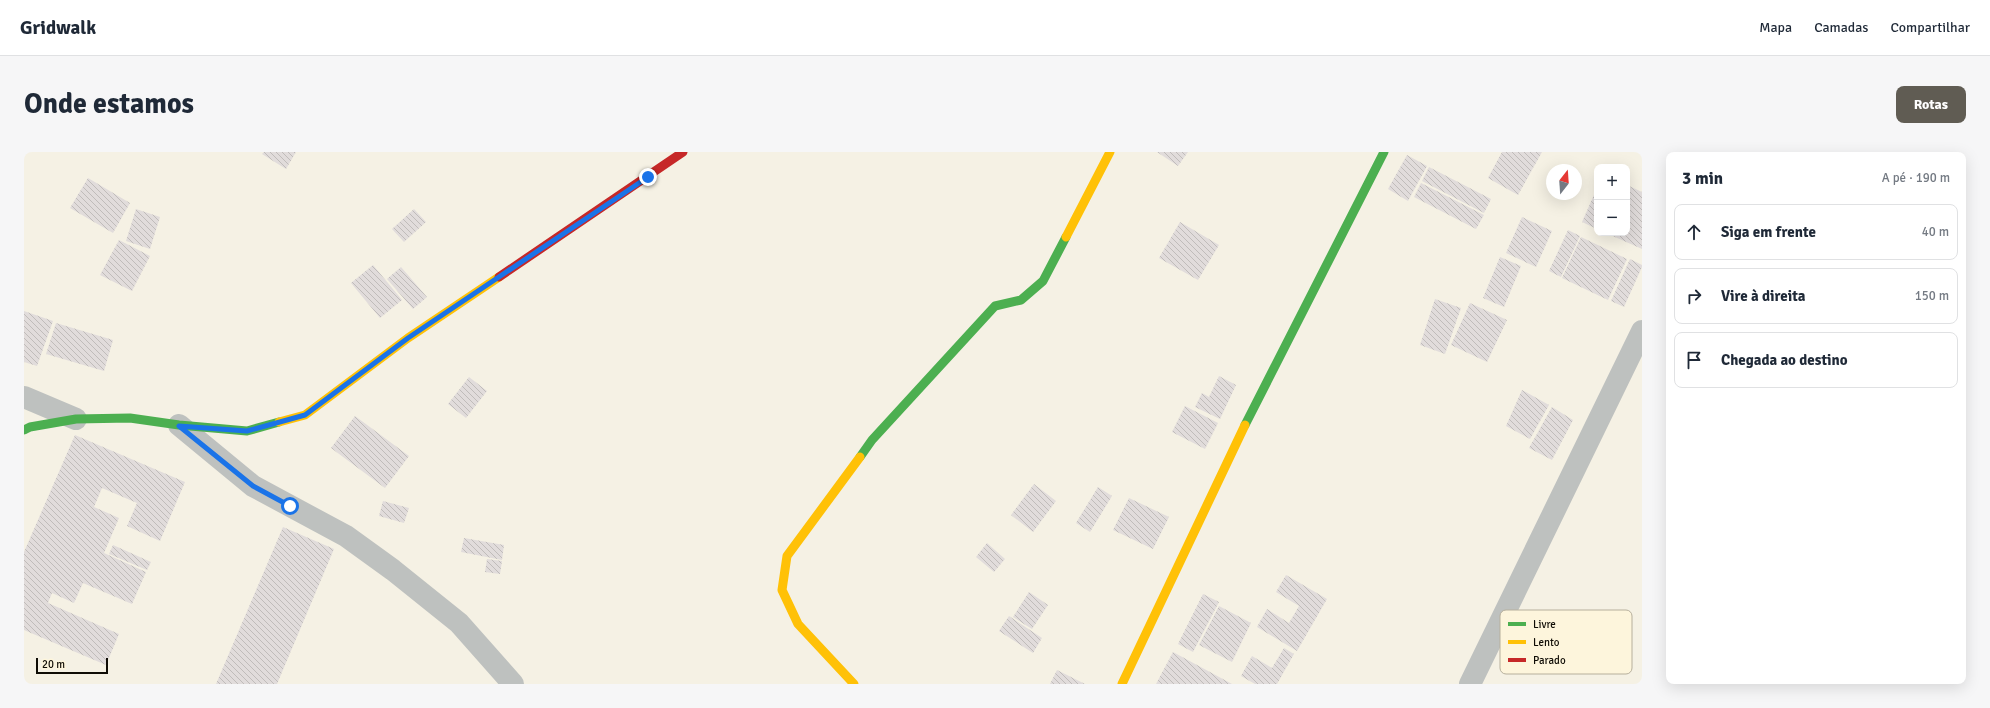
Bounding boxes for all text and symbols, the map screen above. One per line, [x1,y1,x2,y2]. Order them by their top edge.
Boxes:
text: Gridwalk [20,16,96,40]
text: Mapa [1759,19,1792,36]
text: Camadas [1814,19,1868,36]
text: Compartilhar [1890,19,1970,36]
button: Rotas [1896,86,1966,123]
text: Onde estamos [24,87,194,121]
north arrow [1546,164,1582,200]
map controls [1594,164,1630,236]
button: + [1594,164,1630,200]
route end [639,168,657,186]
text: 3 min [1682,168,1723,189]
text: A pé · 190 m [1882,170,1950,186]
button: − [1594,200,1630,236]
icon: ahead [1683,221,1705,243]
text: Siga em frente [1721,223,1816,241]
text: 40 m [1922,224,1949,240]
icon: right [1683,285,1705,307]
text: Vire à direita [1721,287,1805,305]
text: 150 m [1915,288,1949,304]
icon: arrive [1683,349,1705,371]
text: Chegada ao destino [1721,351,1848,369]
route start [281,497,299,515]
legend [1500,610,1632,674]
text: Livre [1533,618,1556,631]
text: Lento [1533,636,1560,649]
text: Parado [1533,654,1566,667]
scale bar [36,656,108,675]
text: 20 m [42,658,65,671]

